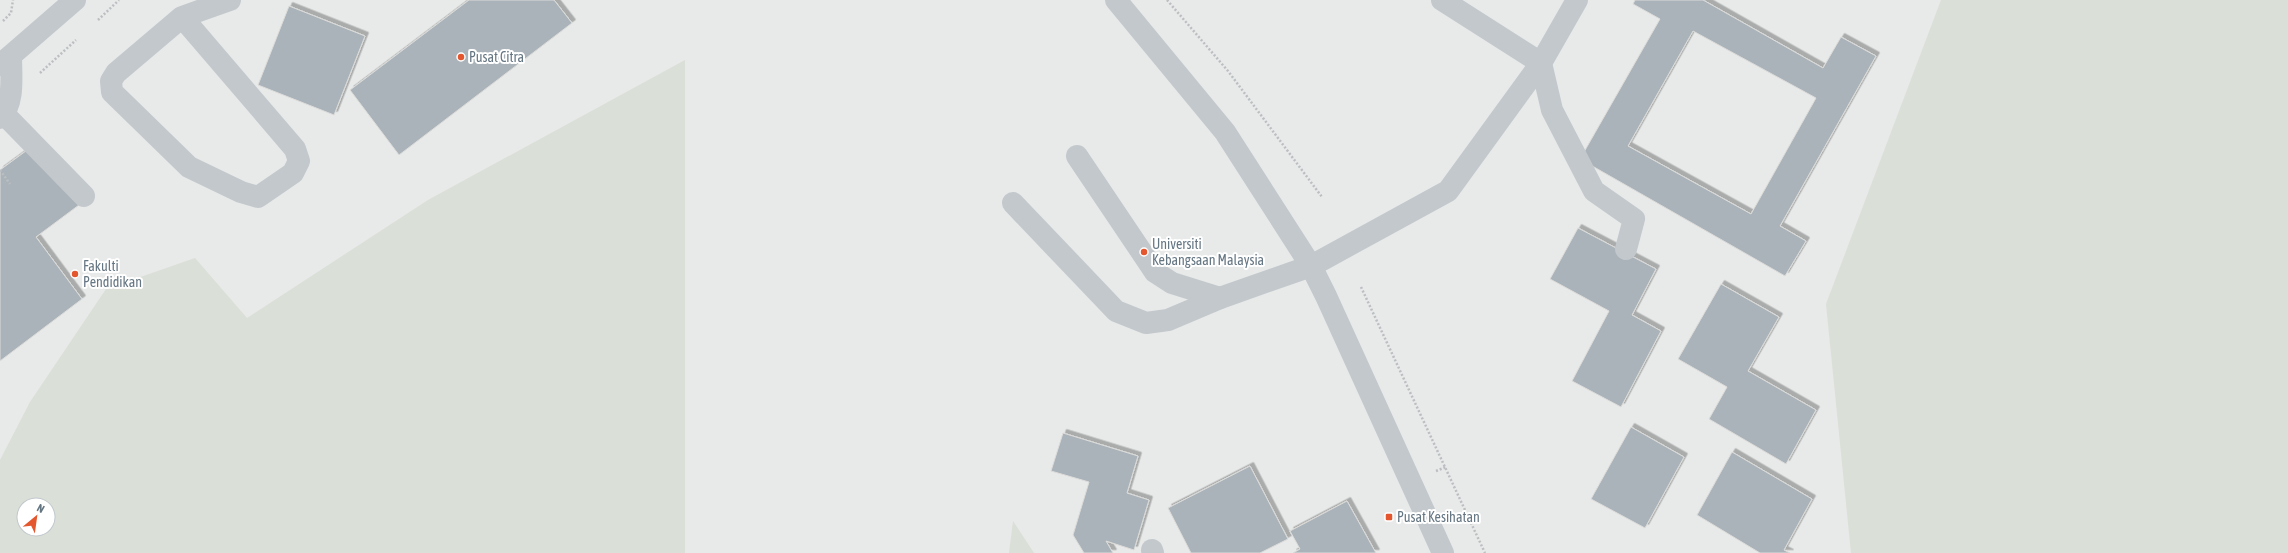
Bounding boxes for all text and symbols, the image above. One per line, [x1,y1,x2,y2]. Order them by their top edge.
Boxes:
place label: Pusat Citra [469,49,524,65]
marker: Pusat Citra [456,52,466,62]
place label: Universiti Kebangsaan Malaysia [1152,236,1264,268]
marker: Universiti Kebangsaan Malaysia [1139,247,1149,257]
place label: Fakulti Pendidikan [83,258,142,290]
marker: Fakulti Pendidikan [70,269,80,279]
north arrow [16,497,56,537]
text: N [35,501,47,515]
place label: Pusat Kesihatan [1397,509,1480,525]
marker: Pusat Kesihatan [1384,512,1394,522]

